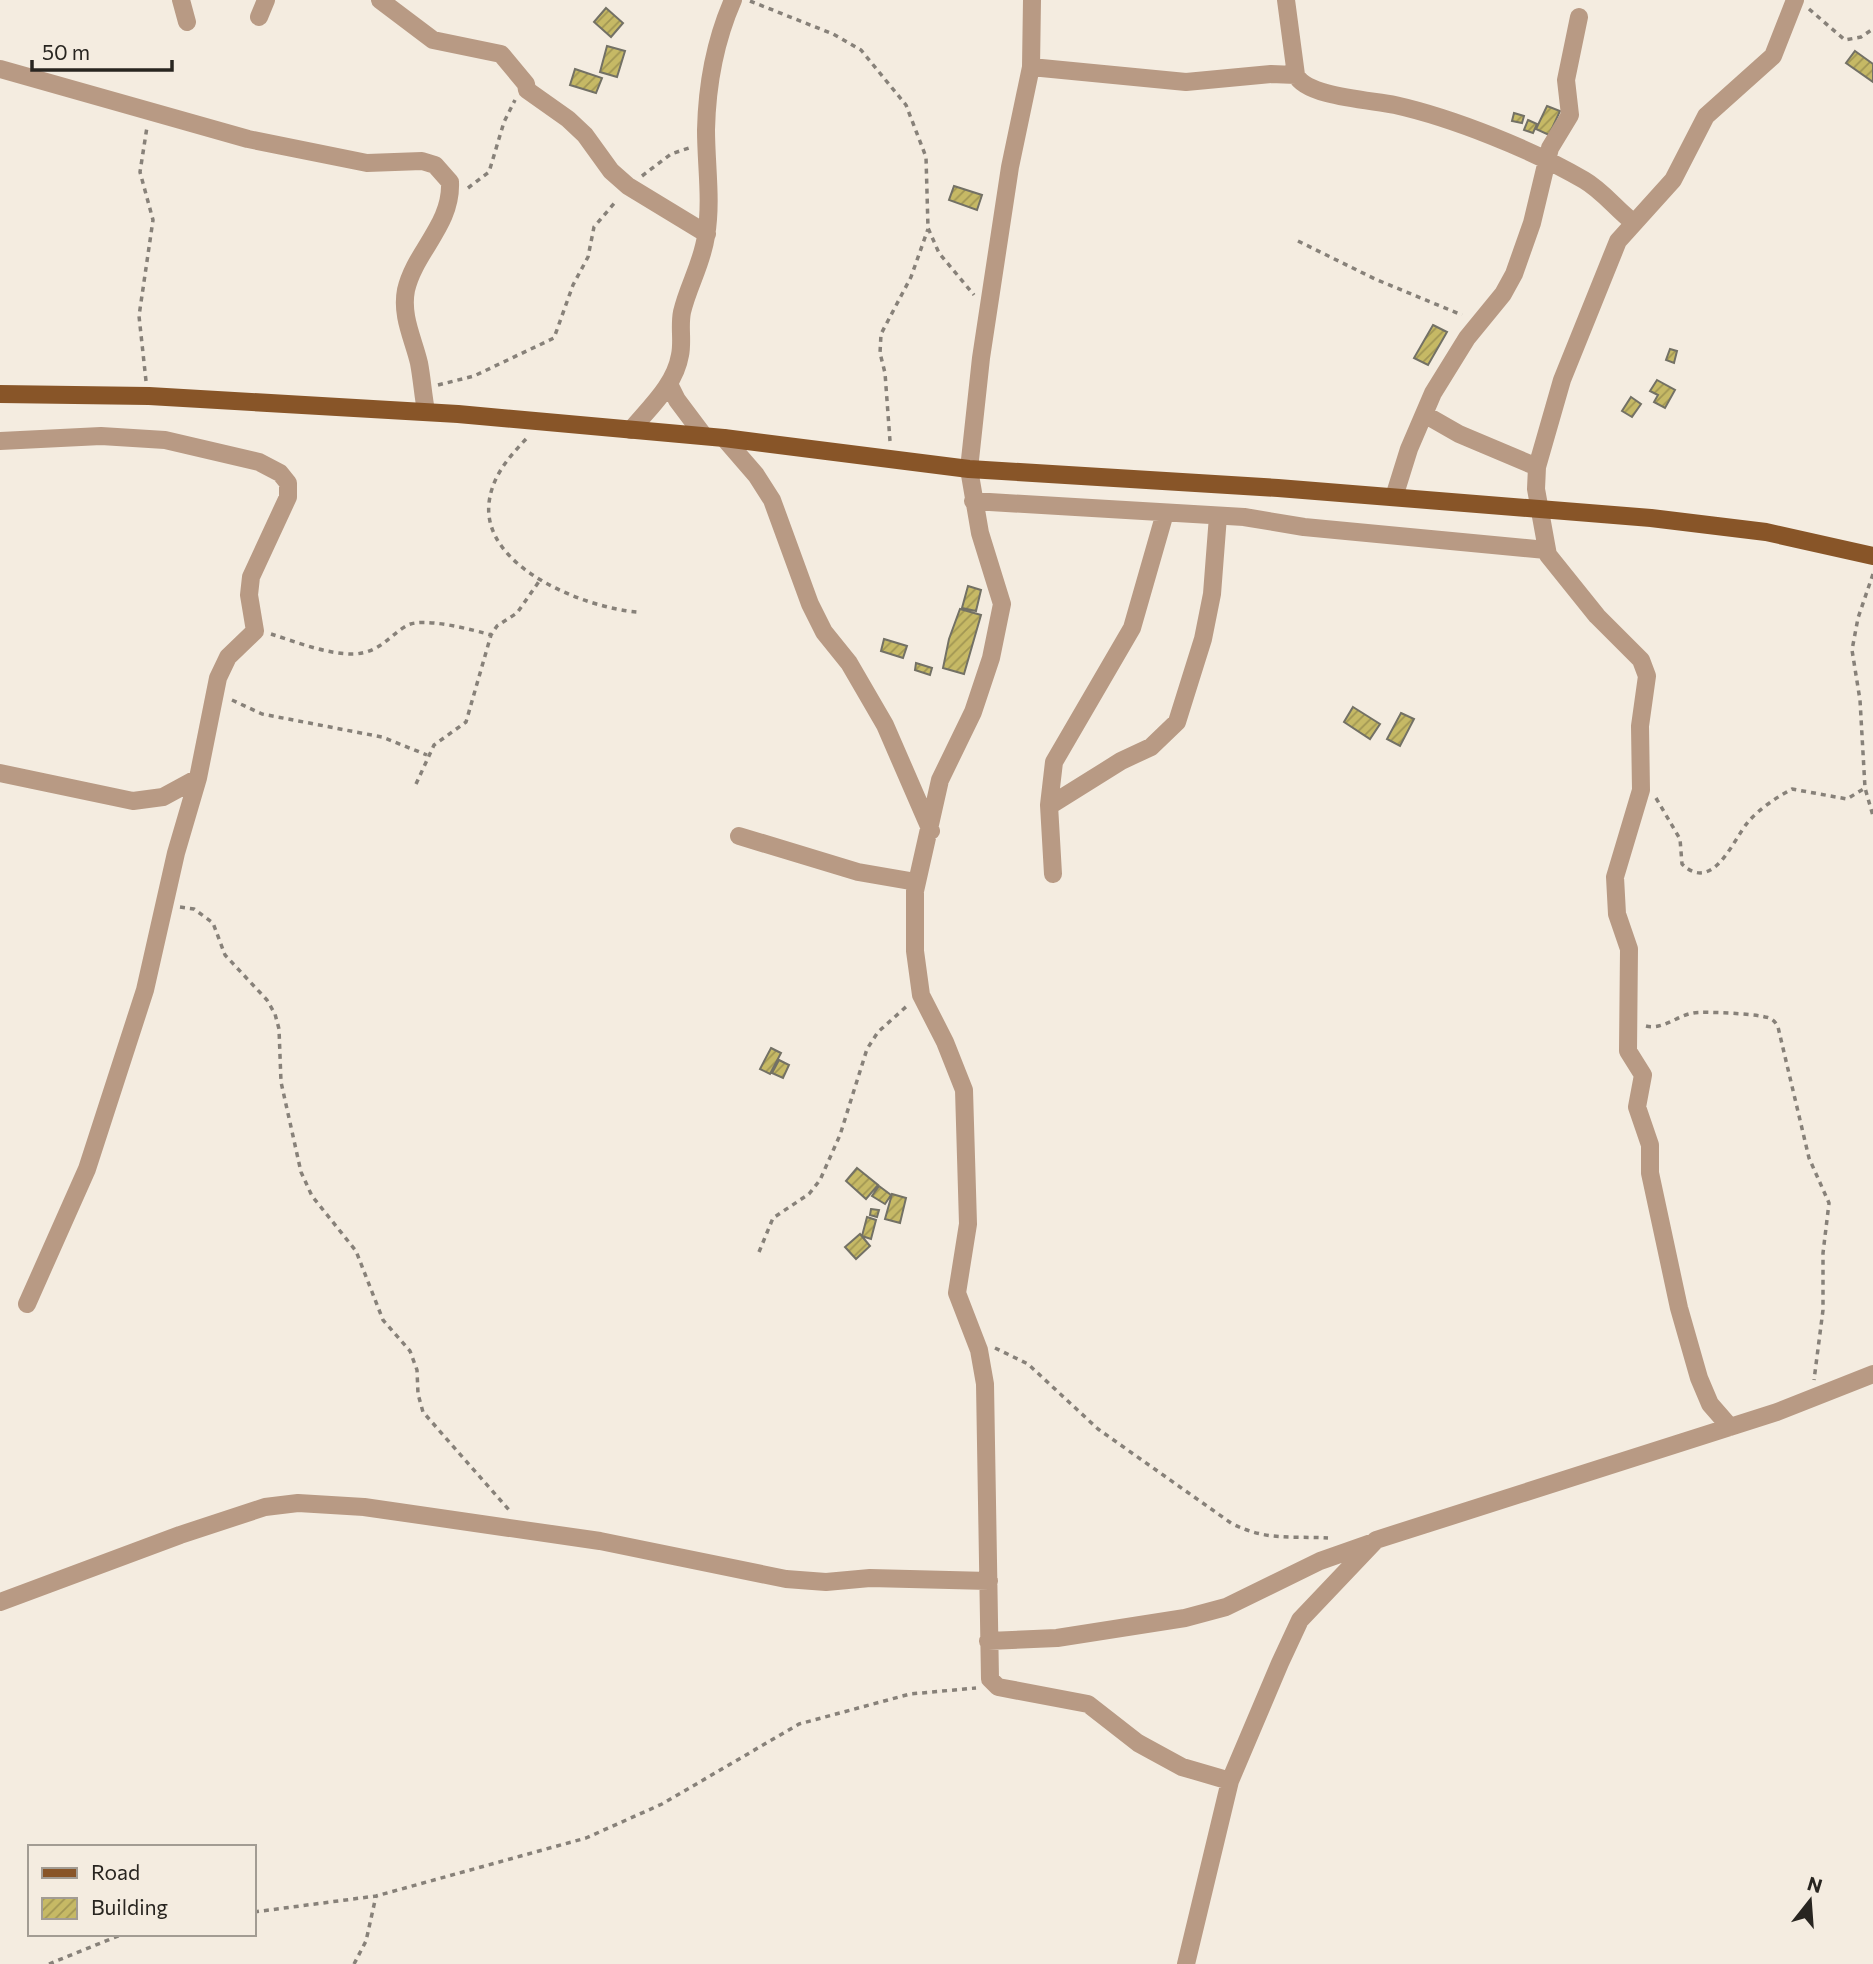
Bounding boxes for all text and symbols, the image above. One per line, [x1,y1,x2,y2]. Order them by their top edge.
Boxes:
scale bar [32,28,172,72]
text: 50 m [42,39,90,64]
legend [28,1845,256,1936]
text: Road [91,1859,140,1884]
north arrow [1775,1866,1845,1936]
text: N [1805,1871,1825,1897]
text: Building [91,1894,168,1919]

